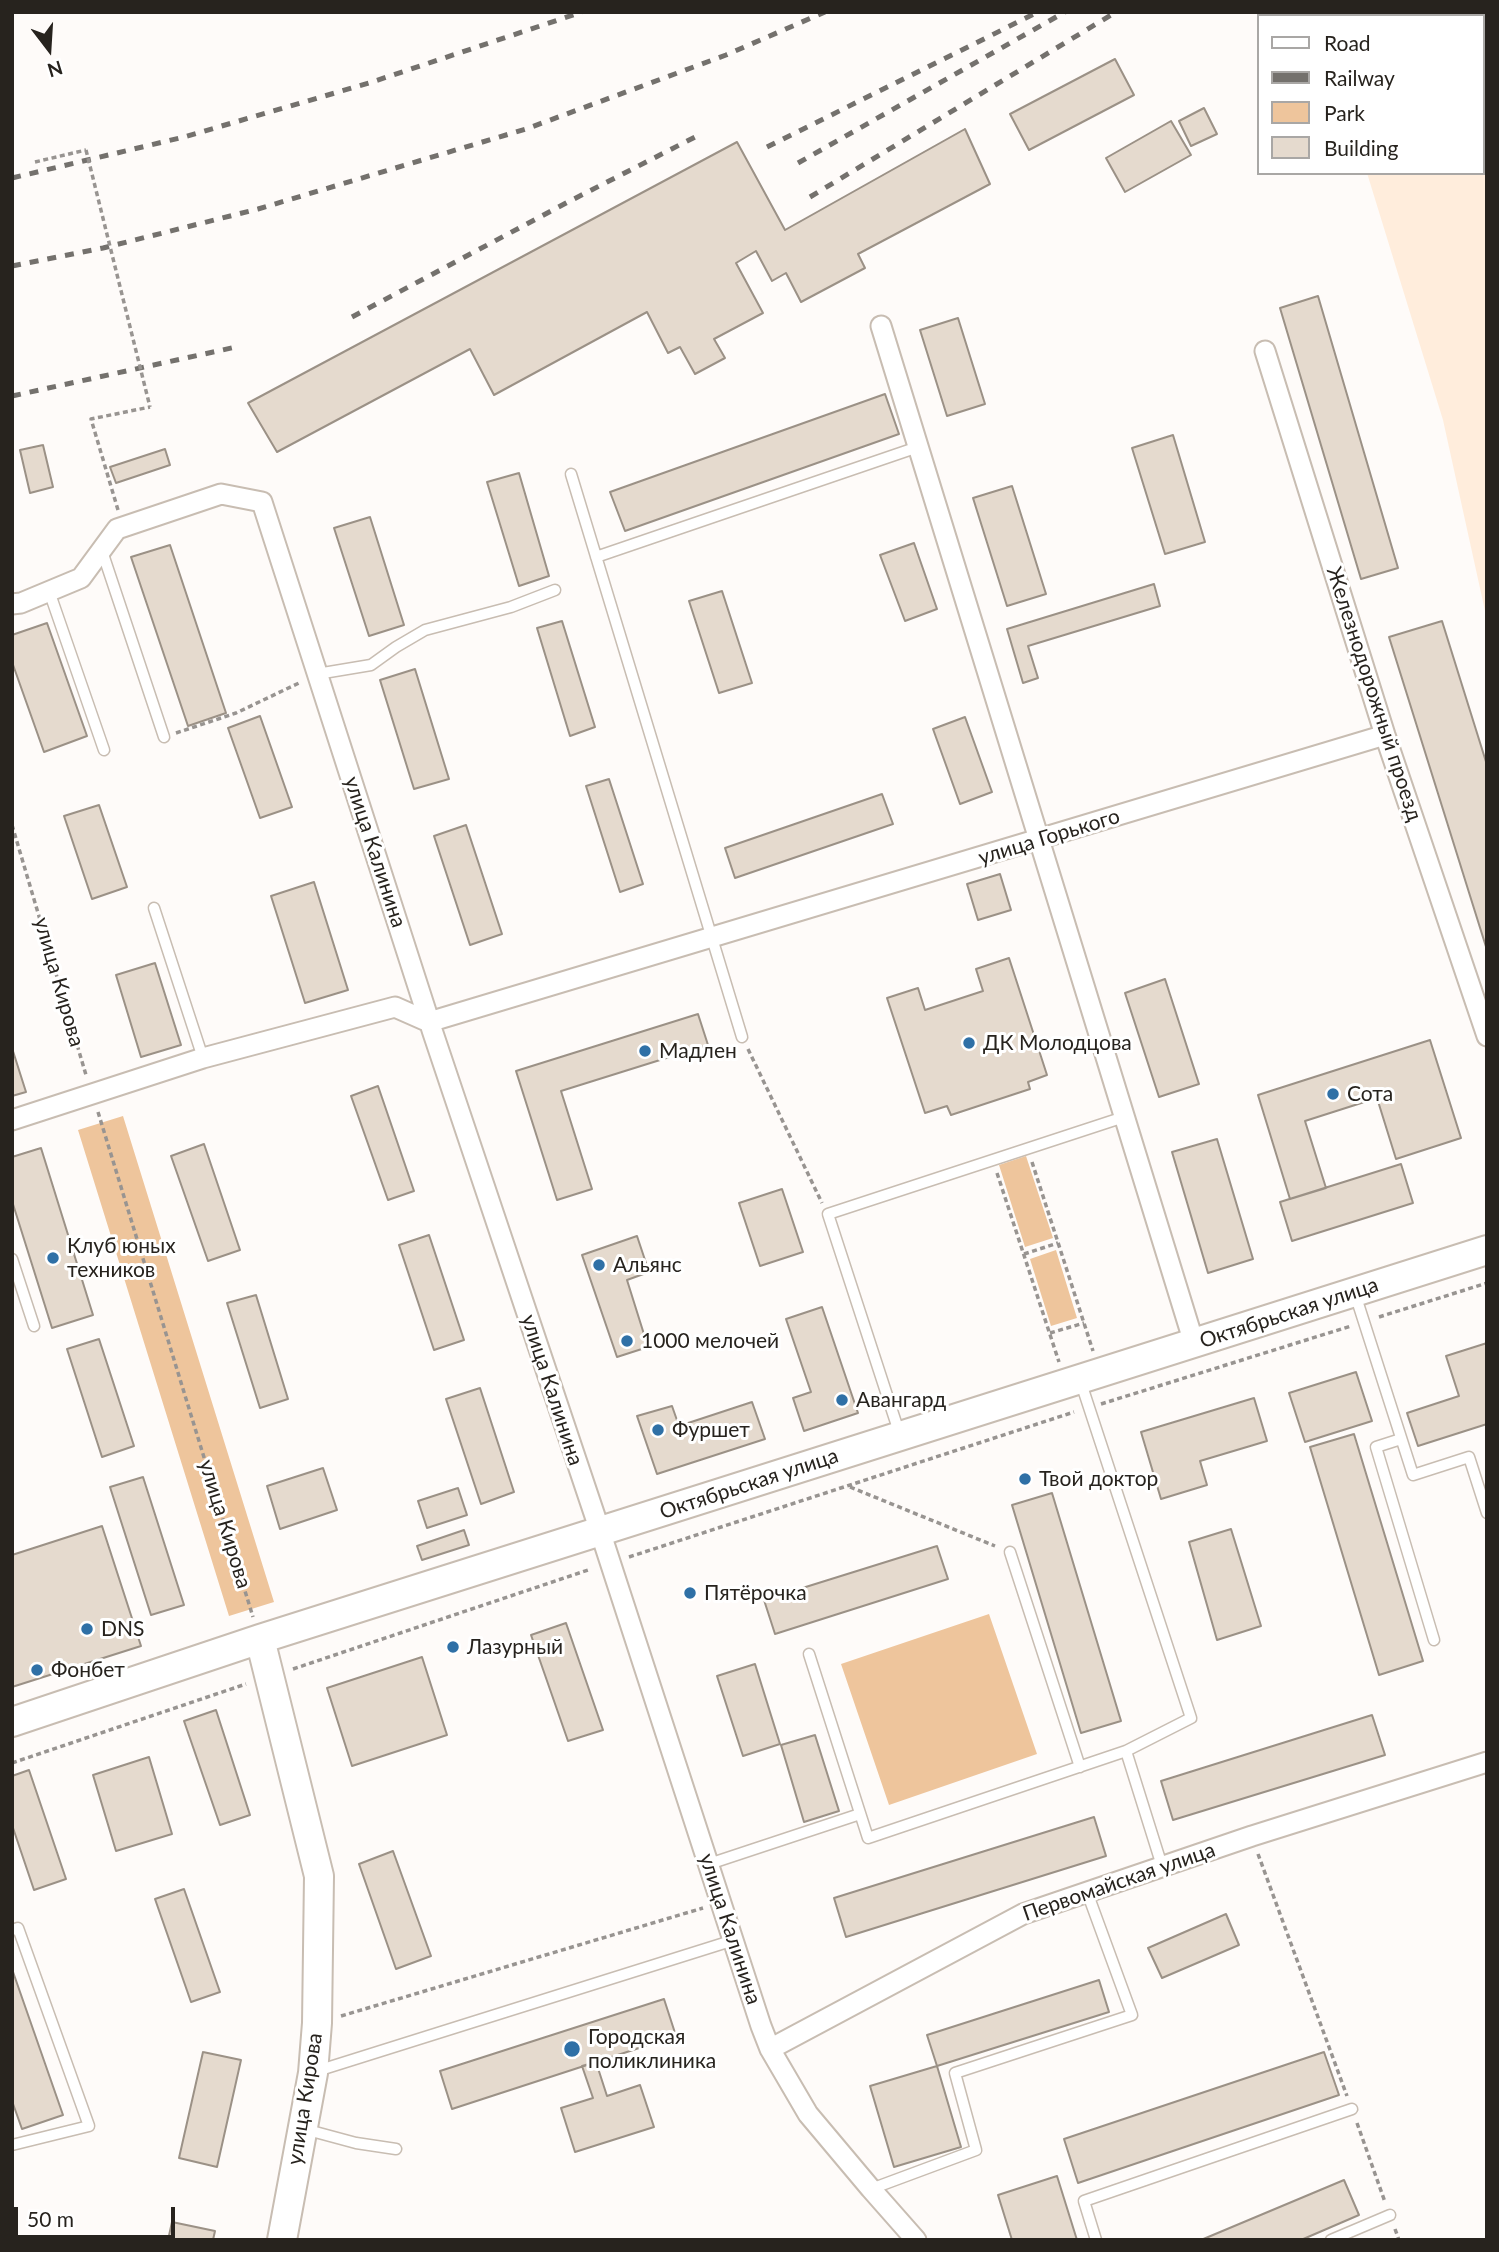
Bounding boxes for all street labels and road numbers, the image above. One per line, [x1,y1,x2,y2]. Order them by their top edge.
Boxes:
street label: Железнодорожный проезд [1321,564,1427,824]
street label: улица Калинина [339,773,411,931]
street label: улица Горького [975,804,1123,870]
street label: улица Кирова [29,914,89,1050]
street label: Октябрьская улица [1196,1272,1382,1354]
street label: улица Калинина [516,1311,588,1469]
street label: Октябрьская улица [656,1443,842,1525]
street label: улица Кирова [193,1457,257,1591]
street label: Первомайская улица [1019,1837,1219,1927]
street label: улица Калинина [694,1850,766,2008]
street label: улица Кирова [282,2031,328,2167]

